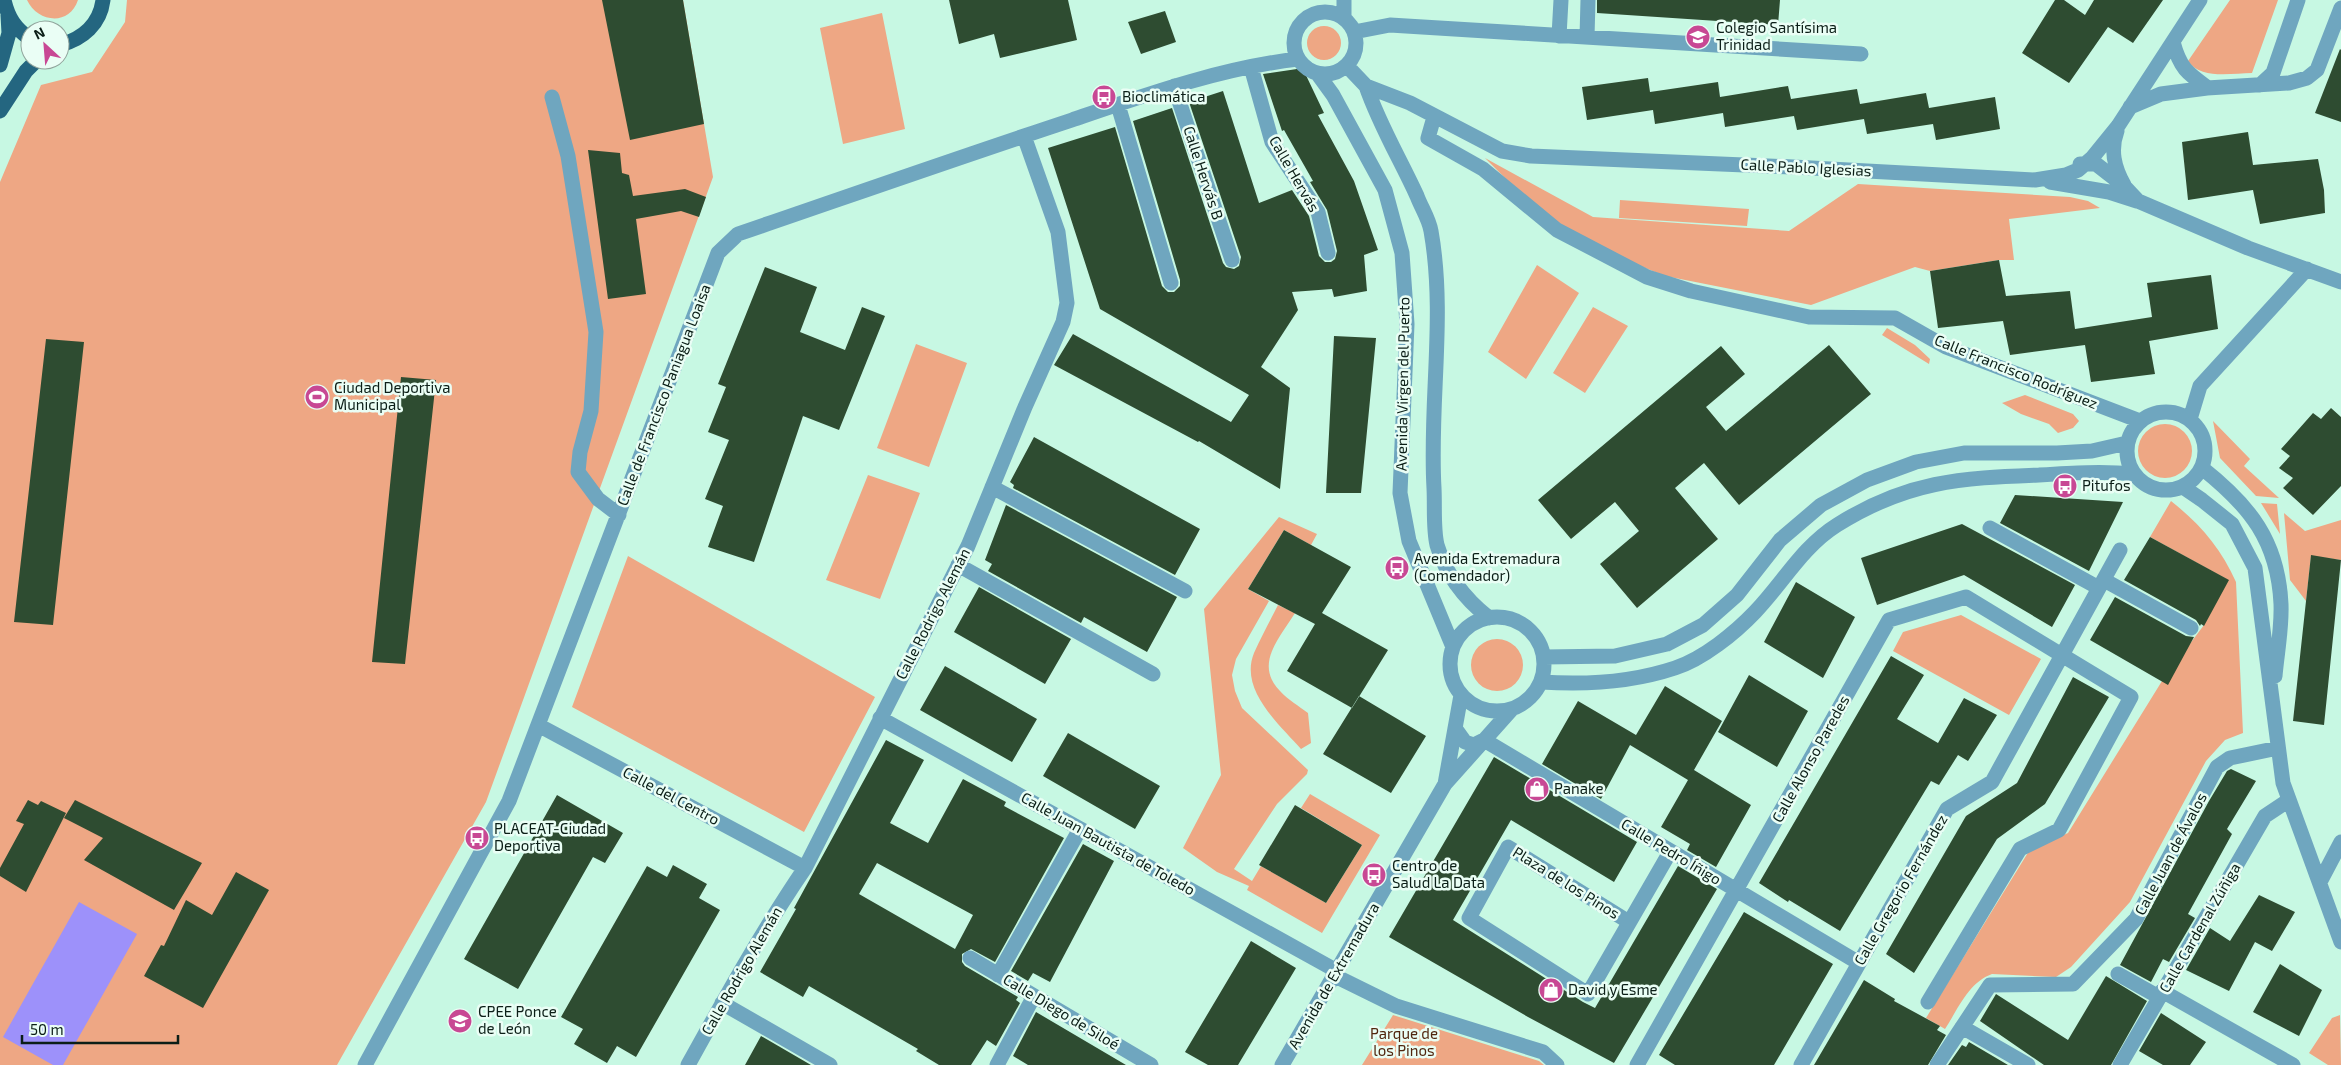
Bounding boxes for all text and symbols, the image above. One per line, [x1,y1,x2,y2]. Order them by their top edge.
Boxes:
place label: Colegio Santísima Trinidad [1716,18,1837,53]
north arrow [20,20,70,70]
text: N [31,23,47,43]
school or university icon: Colegio Santísima Trinidad [1685,24,1711,50]
bus stop icon: Bioclimática [1091,84,1117,110]
place label: Bioclimática [1122,87,1205,105]
street label: Calle Hervás B [1180,124,1228,222]
street label: Calle Hervás [1266,132,1324,215]
street label: Calle Pablo Iglesias [1740,155,1872,179]
street label: Calle de Francisco Paniagua Loaisa [612,281,714,508]
street label: Avenida Virgen del Puerto [1391,297,1413,471]
street label: Calle Francisco Rodríguez [1932,330,2101,412]
place label: Ciudad Deportiva Municipal [334,378,450,413]
sports icon: Ciudad Deportiva Municipal [304,384,330,410]
bus stop icon: Pitufos [2052,473,2078,499]
place label: Pitufos [2082,476,2131,494]
street label: Calle Rodrigo Alemán [891,545,973,682]
place label: Avenida Extremadura (Comendador) [1414,549,1560,584]
bus stop icon: Avenida Extremadura (Comendador) [1384,555,1410,581]
street label: Calle Alonso Paredes [1768,692,1853,825]
street label: Calle del Centro [620,762,723,828]
shop icon: Panake [1524,776,1550,802]
place label: Panake [1554,779,1603,797]
street label: Calle Juan Bautista de Toledo [1018,788,1199,899]
street label: Calle Juan de Ávalos [2130,789,2210,918]
street label: Calle Gregorio Fernández [1850,811,1951,968]
street label: Calle Pedro Íñigo [1618,814,1725,888]
place label: PLACEAT-Ciudad Deportiva [494,819,606,854]
bus stop icon: PLACEAT-Ciudad Deportiva [464,825,490,851]
street label: Plaza de los Pinos [1510,842,1623,922]
place label: Centro de Salud La Data [1392,856,1485,891]
street label: Calle Cardenal Zúñiga [2155,859,2244,996]
bus stop icon: Centro de Salud La Data [1361,862,1387,888]
street label: Avenida de Extremadura [1284,899,1382,1052]
street label: Calle Rodrigo Alemán [697,903,785,1038]
street label: Calle Diego de Siloé [1000,969,1123,1053]
shop icon: David y Esme [1538,977,1564,1003]
place label: David y Esme [1568,980,1658,998]
place label: CPEE Ponce de León [478,1002,557,1037]
school or university icon: CPEE Ponce de León [447,1008,473,1034]
scale bar [22,1012,179,1044]
text: 50 m [30,1020,64,1038]
park label: Parque de los Pinos [1370,1024,1438,1059]

